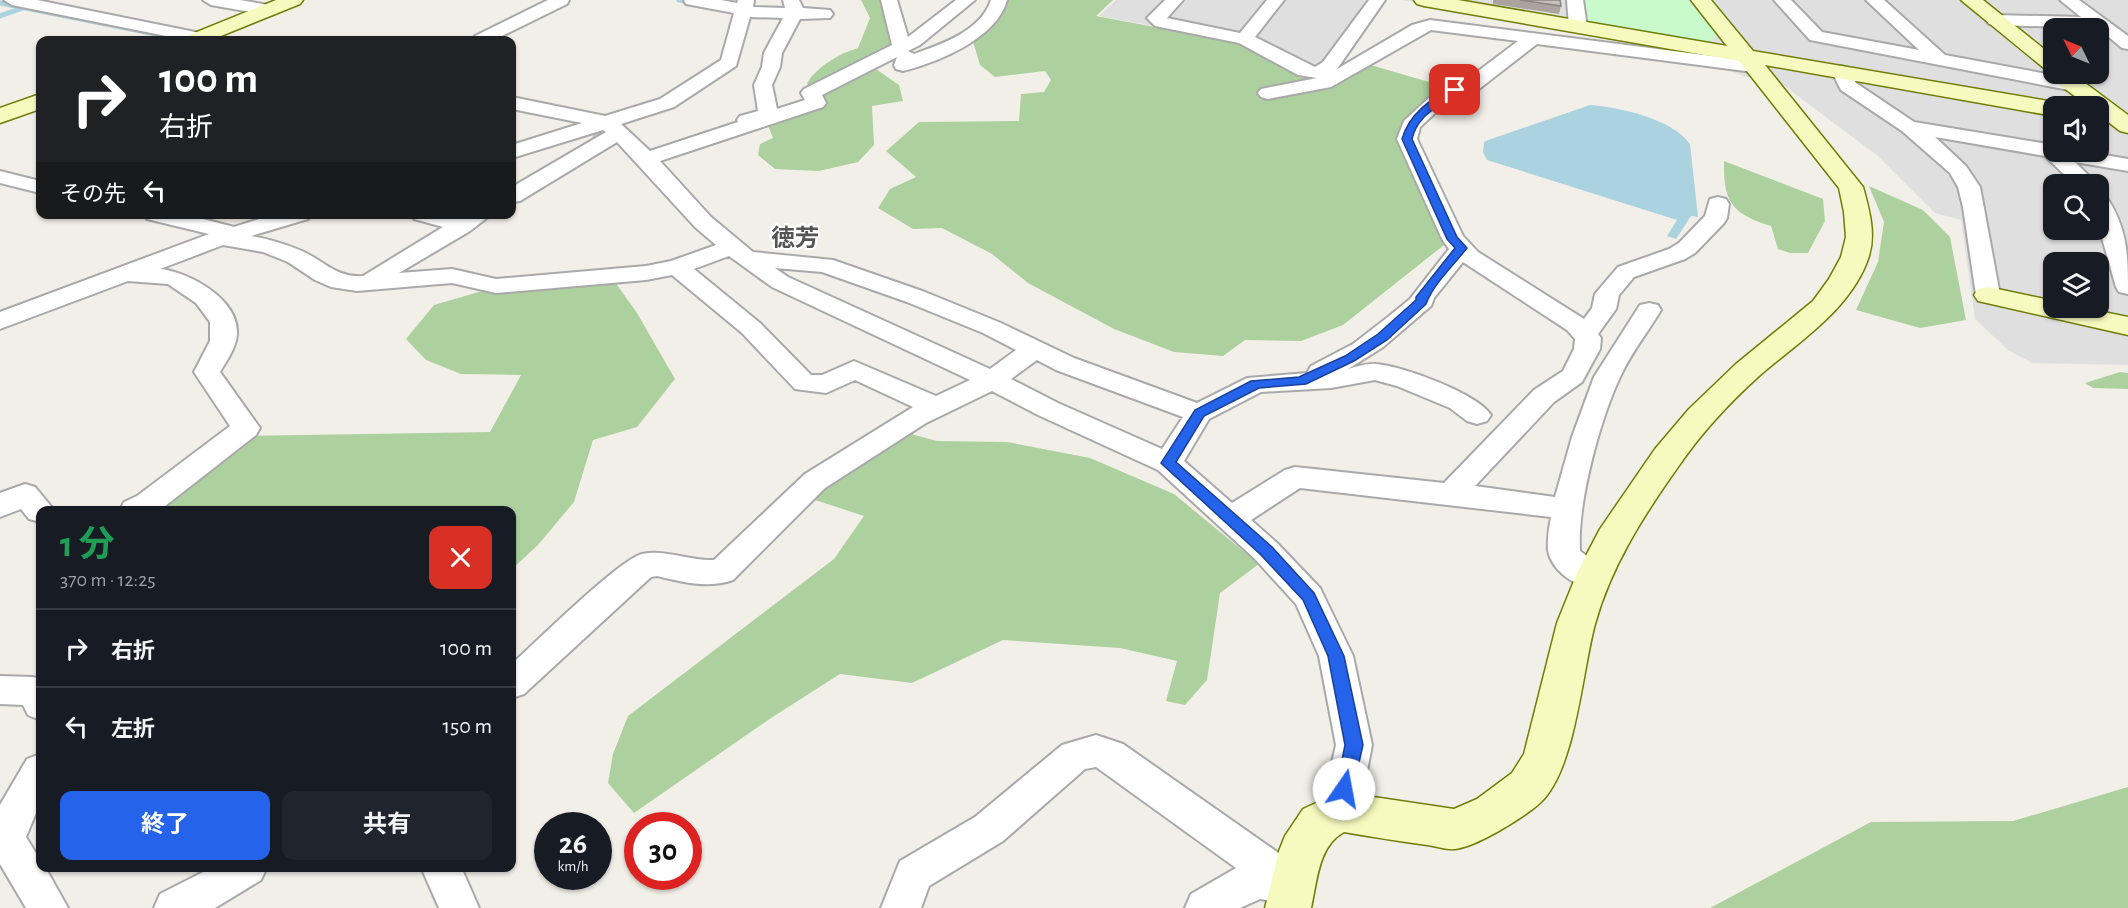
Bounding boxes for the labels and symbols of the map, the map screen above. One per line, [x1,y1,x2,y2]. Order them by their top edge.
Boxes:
north arrow [2043,18,2109,84]
pin [1429,64,1480,115]
district label: 徳芳 [771,225,819,251]
position arrow [1312,757,1376,821]
speed limit sign: 30 [624,812,702,890]

